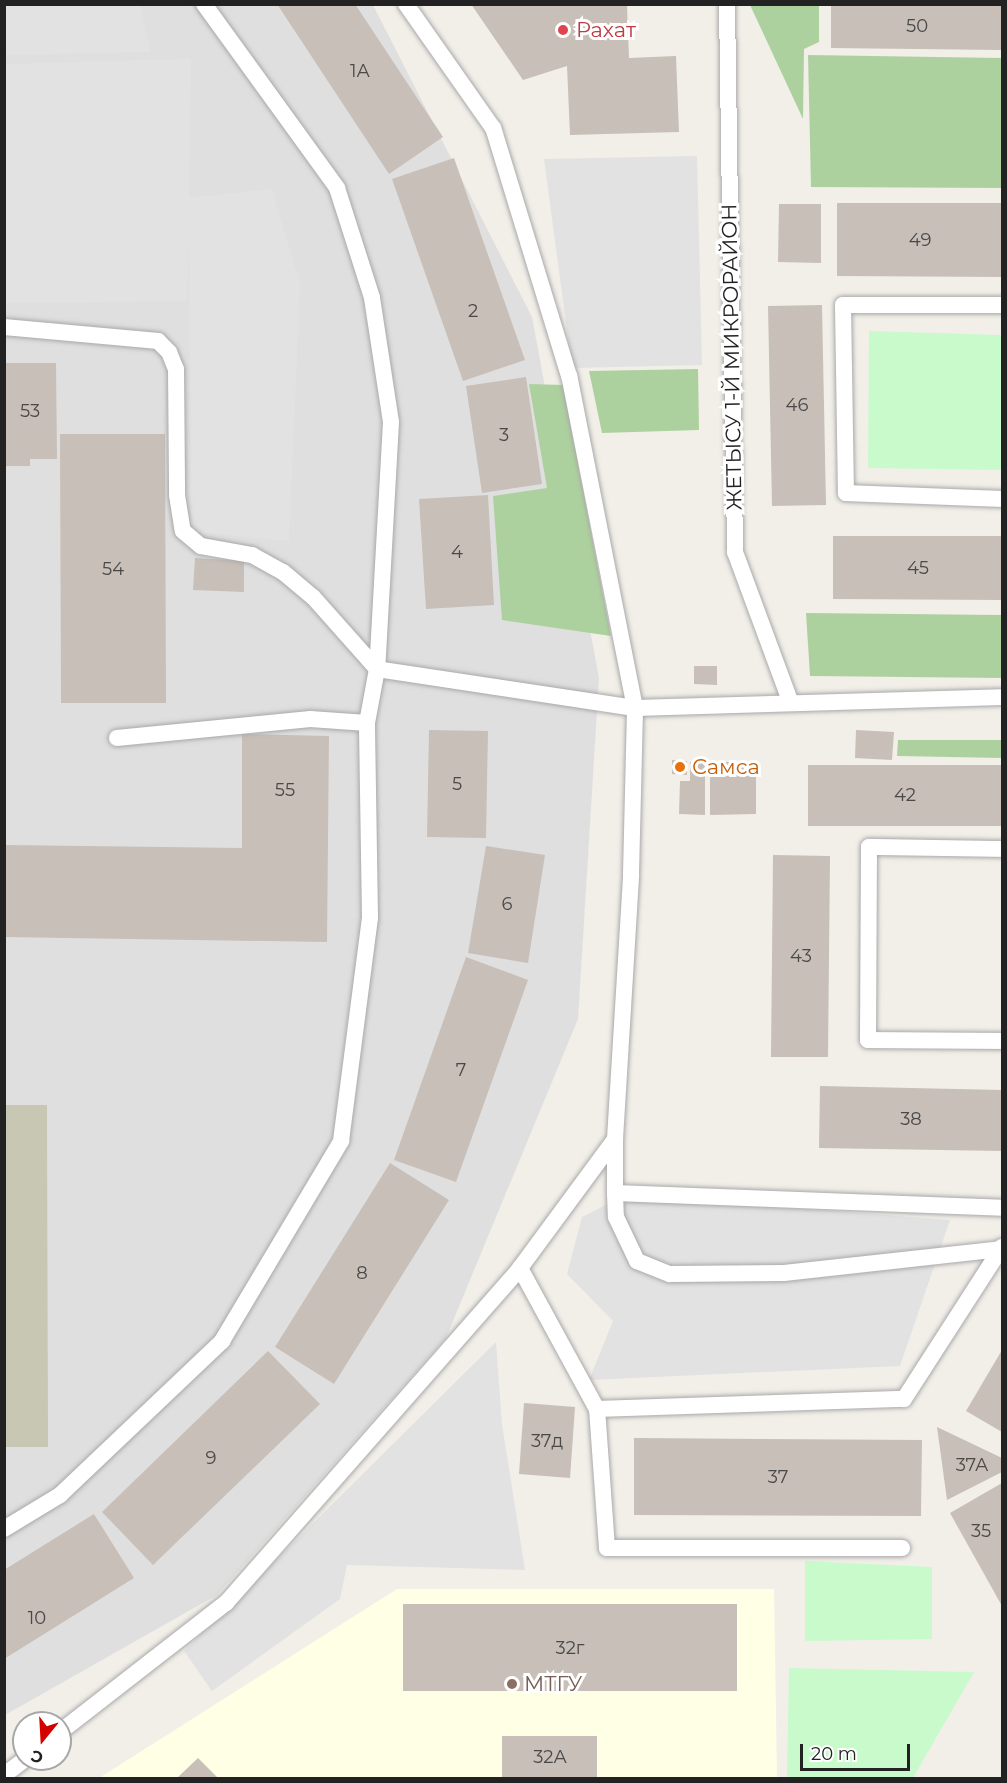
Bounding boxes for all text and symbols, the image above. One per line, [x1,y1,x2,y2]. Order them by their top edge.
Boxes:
house number: 50 [906,15,928,37]
place label: Рахат [576,17,636,43]
marker: Рахат [554,21,572,39]
house number: 1А [350,60,370,82]
street label: ЖЕТЫСУ 1-Й МИКРОРАЙОН [717,203,747,511]
house number: 49 [909,229,931,251]
house number: 2 [468,300,478,322]
house number: 46 [786,394,808,416]
house number: 53 [20,400,40,422]
house number: 3 [499,424,509,446]
house number: 4 [451,541,463,563]
house number: 45 [907,557,929,579]
house number: 54 [102,558,124,580]
place label: Самса [692,754,760,780]
marker: Самса [673,760,687,774]
house number: 5 [452,773,462,795]
house number: 55 [275,779,295,801]
house number: 42 [894,784,916,806]
house number: 6 [502,893,512,915]
house number: 43 [790,945,812,967]
house number: 7 [456,1059,466,1081]
house number: 38 [900,1108,922,1130]
house number: 8 [356,1262,368,1284]
house number: 37д [531,1430,563,1452]
house number: 9 [206,1447,216,1469]
house number: 37А [956,1454,988,1476]
house number: 37 [768,1466,788,1488]
house number: 35 [971,1520,991,1542]
house number: 10 [28,1607,46,1629]
house number: 32г [556,1637,584,1659]
place label: МТГУ [524,1671,582,1697]
marker: МТГУ [505,1677,519,1691]
north arrow [12,1711,72,1771]
scale bar [803,1732,912,1770]
text: 20 m [811,1743,857,1765]
text: С [28,1746,45,1768]
house number: 32А [533,1746,567,1768]

